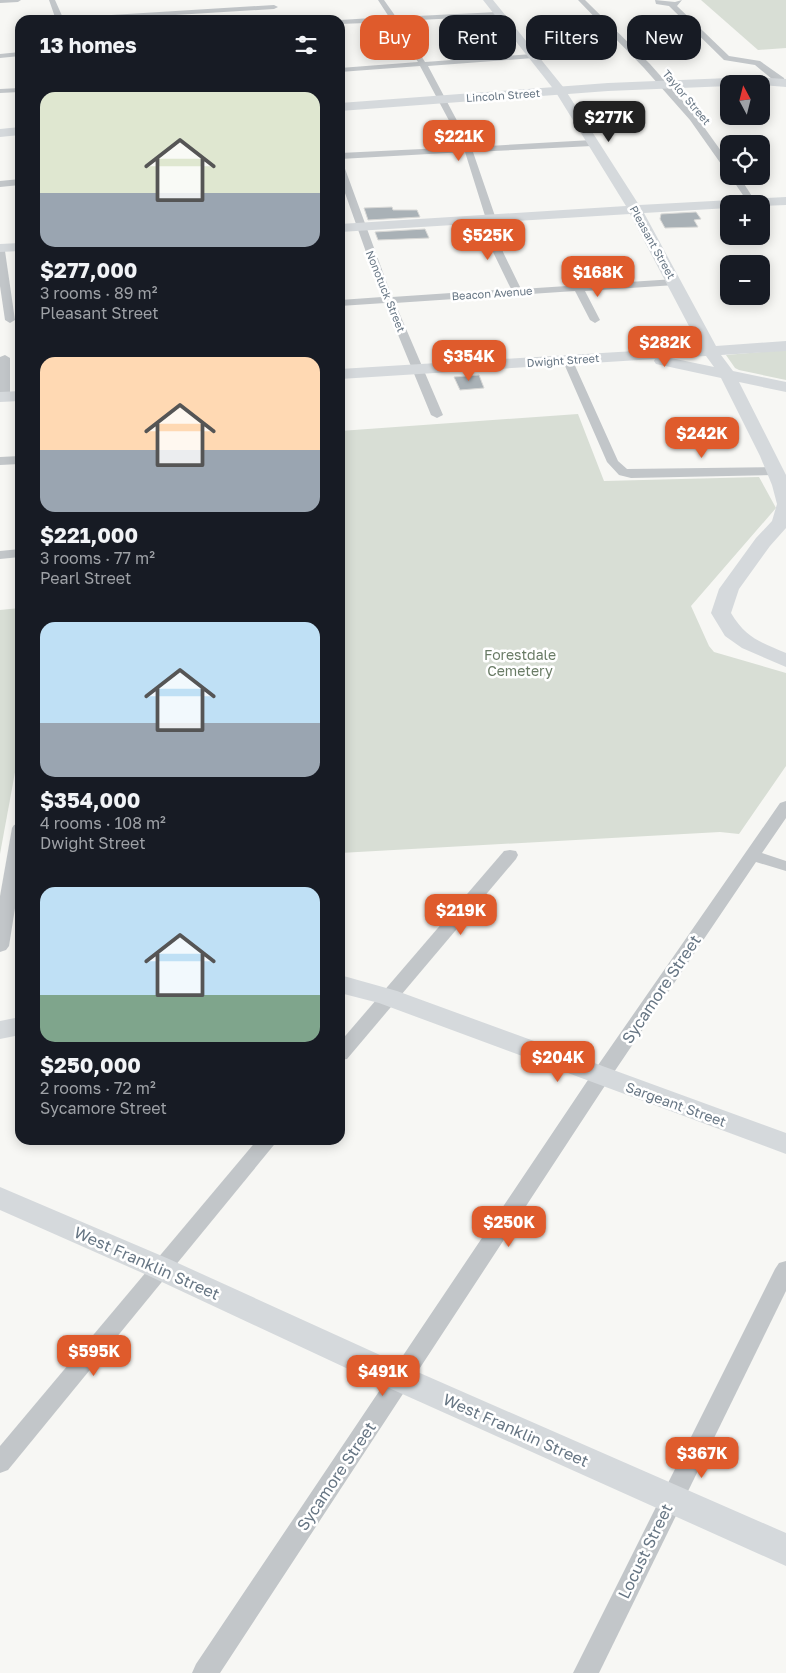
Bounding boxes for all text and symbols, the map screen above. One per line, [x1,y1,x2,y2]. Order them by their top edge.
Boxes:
chip: Buy [360,15,429,60]
chip: Rent [439,15,516,60]
chip: Filters [526,15,617,60]
chip: New [627,15,701,60]
icon: filters [292,31,320,59]
text: 13 homes [40,32,137,58]
street label: Taylor Street [660,67,714,127]
north arrow [720,75,770,125]
map controls [720,75,770,305]
street label: Lincoln Street [466,86,540,104]
pin: $277K [574,100,644,143]
text: $277K [584,107,634,127]
pin: $221K [424,120,494,162]
icon: home [135,125,225,215]
text: $221K [434,126,484,146]
button: locate [720,135,770,185]
button: + [720,195,770,245]
street label: Pleasant Street [628,203,678,281]
pin: $525K [453,218,523,261]
text: $525K [462,225,514,245]
street label: Nonotuck Street [364,248,408,334]
button: − [720,255,770,305]
pin: $168K [563,256,633,298]
text: $277,000 [40,257,137,283]
text: $168K [573,262,623,282]
text: 3 rooms · 89 m² [40,283,157,303]
street label: Beacon Avenue [451,284,533,302]
text: Pleasant Street [40,303,159,323]
pin: $282K [630,326,700,368]
text: $282K [639,332,691,352]
pin: $354K [434,340,504,382]
text: $354K [443,346,495,366]
street label: Dwight Street [526,351,600,369]
icon: home [135,390,225,480]
pin: $242K [667,416,737,459]
text: $242K [676,423,728,443]
text: $221,000 [40,522,138,548]
text: 3 rooms · 77 m² [40,548,155,568]
text: Pearl Street [40,568,131,588]
park label: Forestdale Cemetery [484,646,556,679]
icon: home [135,655,225,745]
text: $354,000 [40,787,141,813]
text: 4 rooms · 108 m² [40,813,166,833]
text: Dwight Street [40,833,146,853]
pin: $219K [426,894,496,936]
text: $219K [436,900,486,920]
icon: home [135,920,225,1010]
street label: Sycamore Street [617,931,705,1047]
pin: $204K [523,1040,593,1083]
text: $204K [532,1047,584,1067]
text: $250,000 [40,1052,141,1078]
text: 2 rooms · 72 m² [40,1078,156,1098]
street label: Sargeant Street [623,1078,729,1130]
text: Sycamore Street [40,1098,167,1118]
pin: $250K [474,1206,544,1248]
text: $250K [483,1212,535,1232]
street label: West Franklin Street [71,1222,223,1304]
pin: $595K [59,1334,129,1377]
text: $595K [68,1341,120,1361]
pin: $491K [348,1354,418,1397]
text: $491K [358,1361,408,1381]
street label: West Franklin Street [440,1389,592,1471]
street label: Sycamore Street [292,1418,380,1534]
pin: $367K [667,1436,737,1479]
text: $367K [677,1443,727,1463]
street label: Locust Street [613,1500,677,1602]

